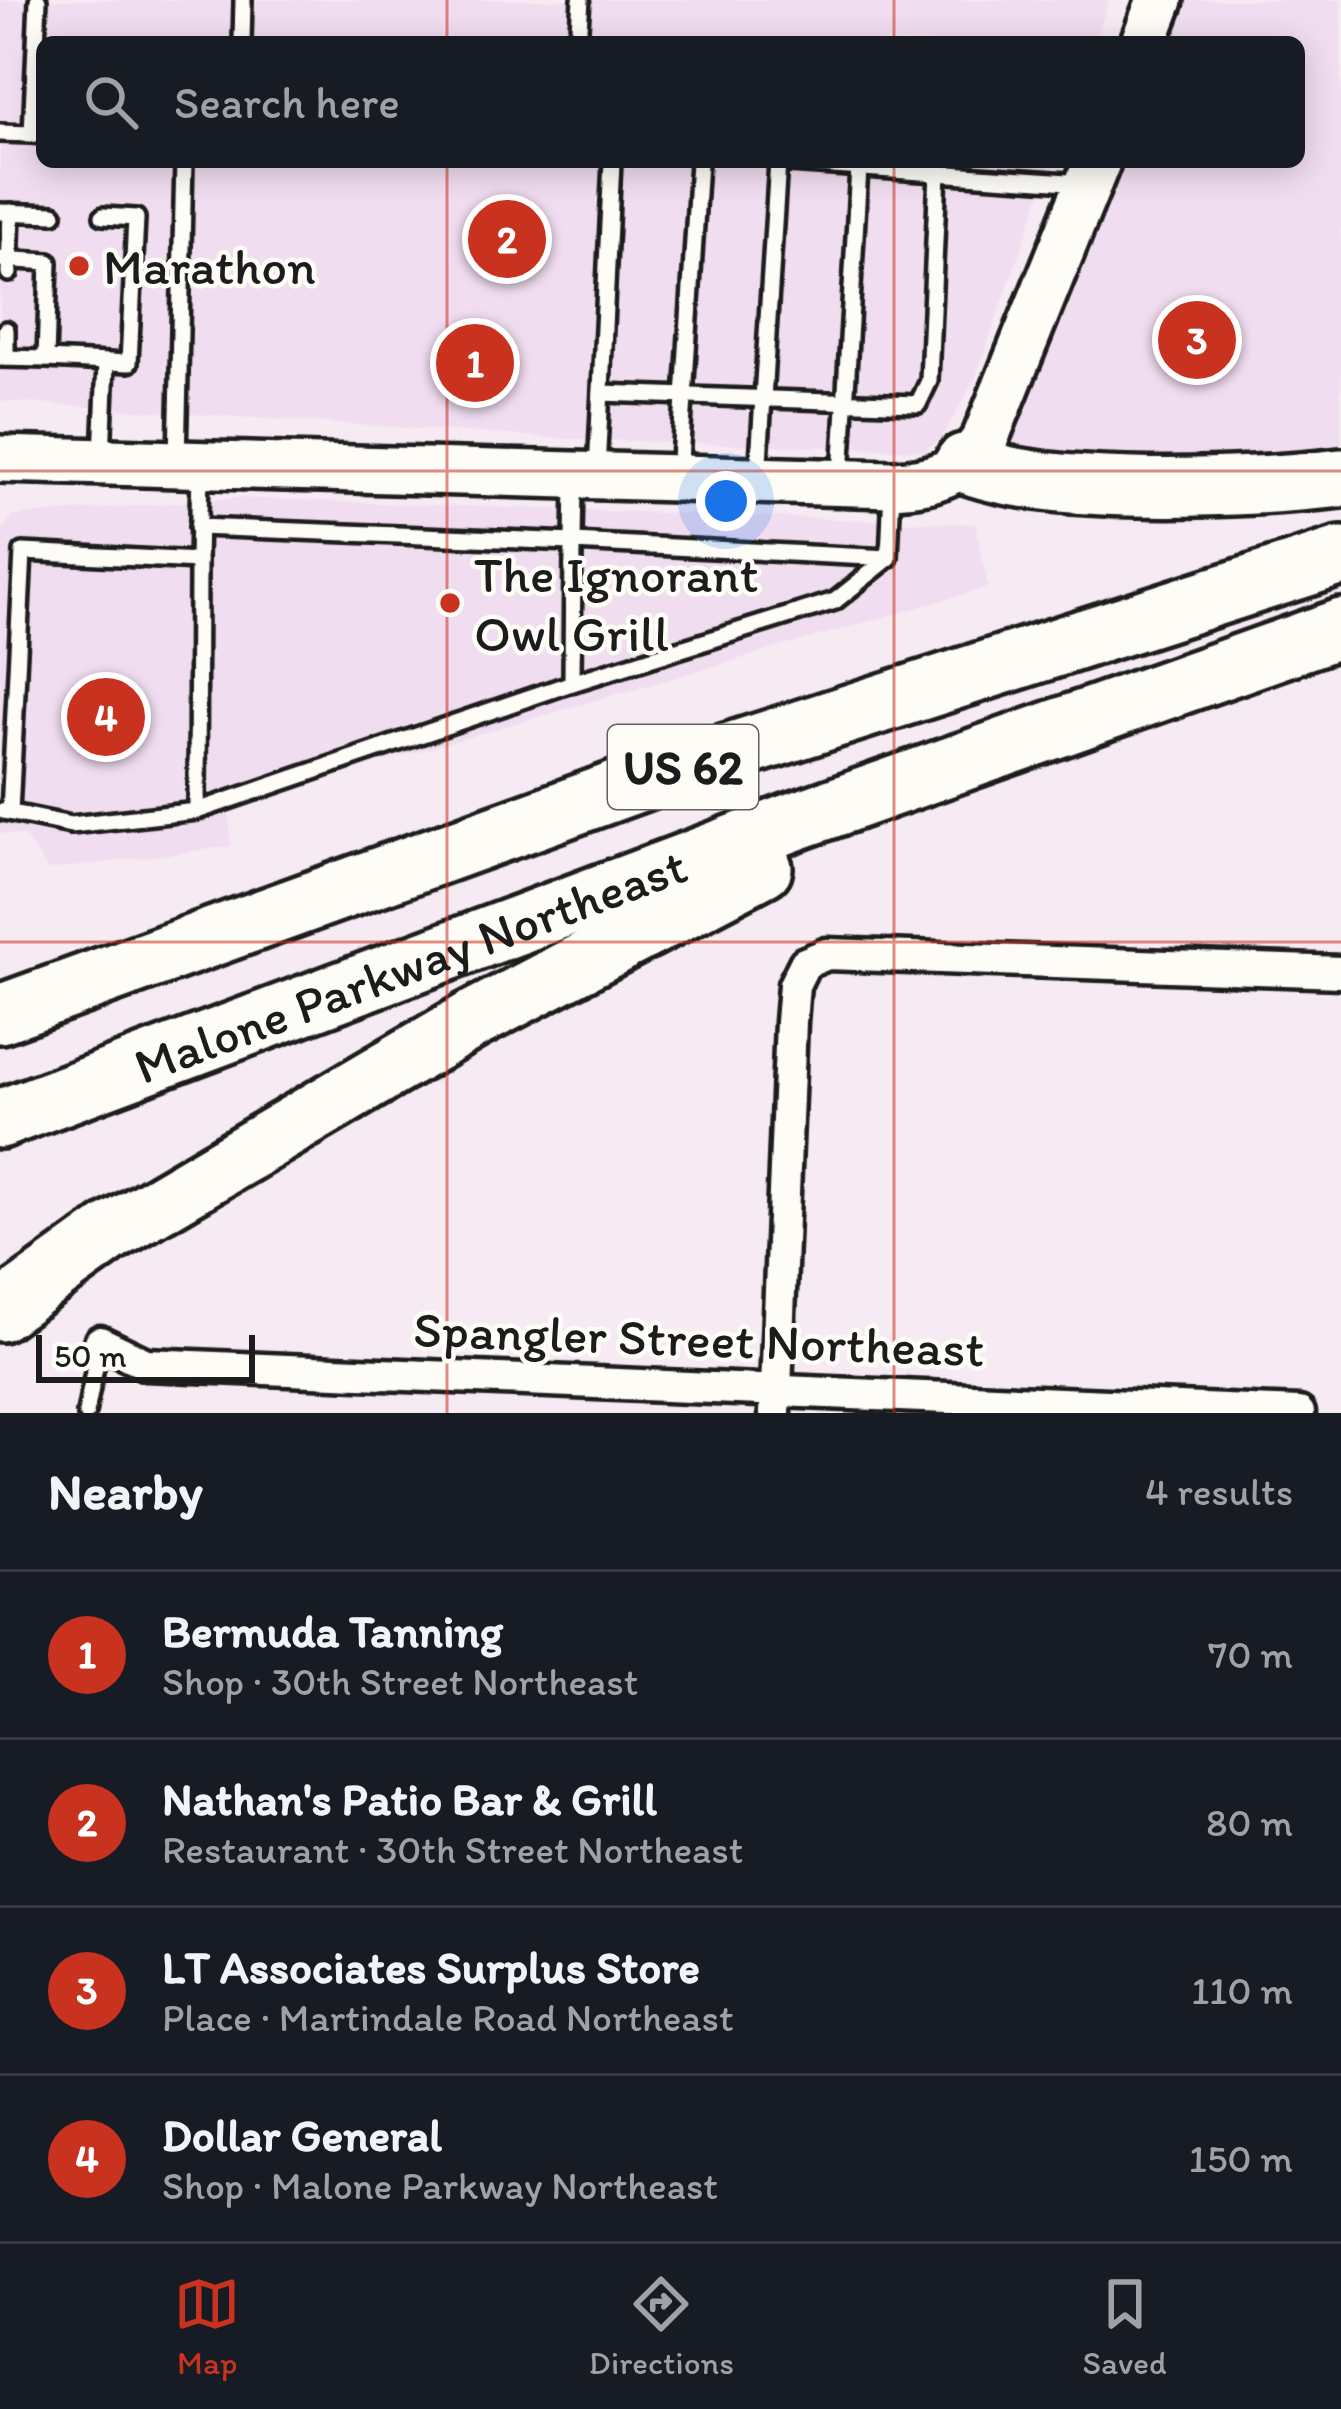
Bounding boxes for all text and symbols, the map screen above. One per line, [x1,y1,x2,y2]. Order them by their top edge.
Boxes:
search box [36,36,1305,168]
icon: search [78,69,144,135]
text: Search here [174,75,400,129]
pin: 2 [468,194,546,284]
place label: Marathon [103,236,316,297]
marker: Marathon [66,253,92,279]
pin: 3 [1158,295,1236,385]
pin: 1 [436,318,514,408]
your location [696,471,756,531]
place label: The Ignorant Owl Grill [474,544,759,664]
marker: The Ignorant Owl Grill [437,590,463,616]
pin: 4 [67,672,145,762]
road number: US 62 [608,725,758,809]
street label: Malone Parkway Northeast [126,834,695,1096]
street label: Spangler Street Northeast [412,1299,986,1379]
scale bar [36,1329,255,1382]
text: 50 m [54,1336,127,1375]
text: Nearby [48,1461,203,1522]
text: 4 results [1145,1468,1293,1515]
text: Bermuda Tanning [162,1604,503,1658]
text: 1 [78,1631,96,1678]
text: 70 m [1208,1631,1293,1678]
text: Shop · 30th Street Northeast [162,1658,638,1705]
text: Nathan's Patio Bar & Grill [162,1772,657,1826]
text: 2 [77,1799,97,1846]
text: 80 m [1206,1799,1293,1846]
text: Restaurant · 30th Street Northeast [162,1826,744,1873]
text: LT Associates Surplus Store [162,1940,700,1994]
text: 3 [76,1967,98,2014]
text: 110 m [1191,1967,1293,2014]
text: Place · Martindale Road Northeast [162,1994,734,2041]
text: Dollar General [162,2108,442,2162]
text: 4 [75,2135,99,2182]
text: 150 m [1189,2135,1293,2182]
text: Shop · Malone Parkway Northeast [162,2162,718,2209]
tab: Map [174,2271,240,2382]
tab: Directions [589,2271,734,2382]
tab: Saved [1083,2271,1167,2382]

